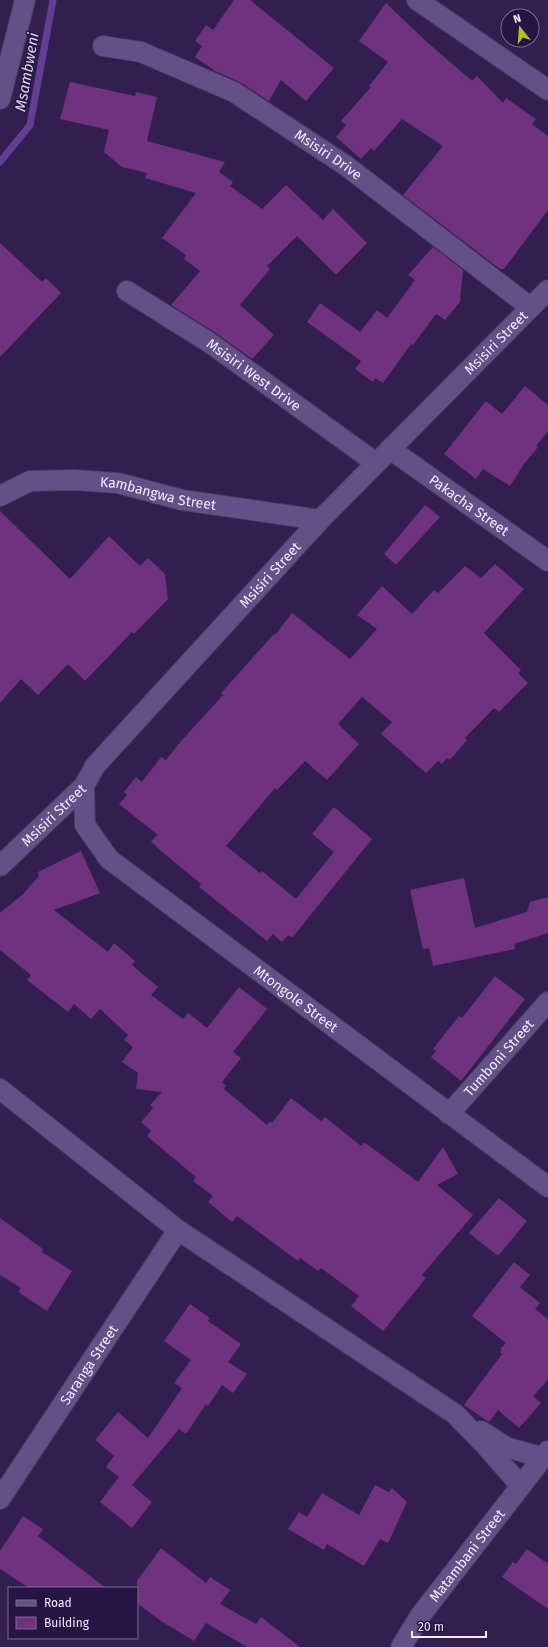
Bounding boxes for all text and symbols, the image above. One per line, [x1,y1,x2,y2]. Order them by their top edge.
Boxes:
north arrow [500,8,540,48]
text: N [512,12,523,26]
water label: Msambweni [11,31,43,113]
street label: Msisiri Drive [291,126,366,184]
street label: Msisiri Street [461,306,532,378]
street label: Msisiri West Drive [203,335,304,414]
street label: Pakacha Street [426,471,513,540]
street label: Kambangwa Street [100,473,218,513]
street label: Msisiri Street [236,538,305,611]
street label: Msisiri Street [18,780,90,850]
street label: Mtongole Street [250,962,342,1036]
street label: Tumboni Street [460,1015,538,1100]
street label: Saranga Street [56,1321,122,1408]
street label: Matambani Street [426,1505,509,1605]
legend [8,1587,138,1639]
text: Road [44,1596,72,1610]
scale bar [412,1613,486,1639]
text: Building [44,1616,90,1630]
text: 20 m [418,1620,444,1634]

